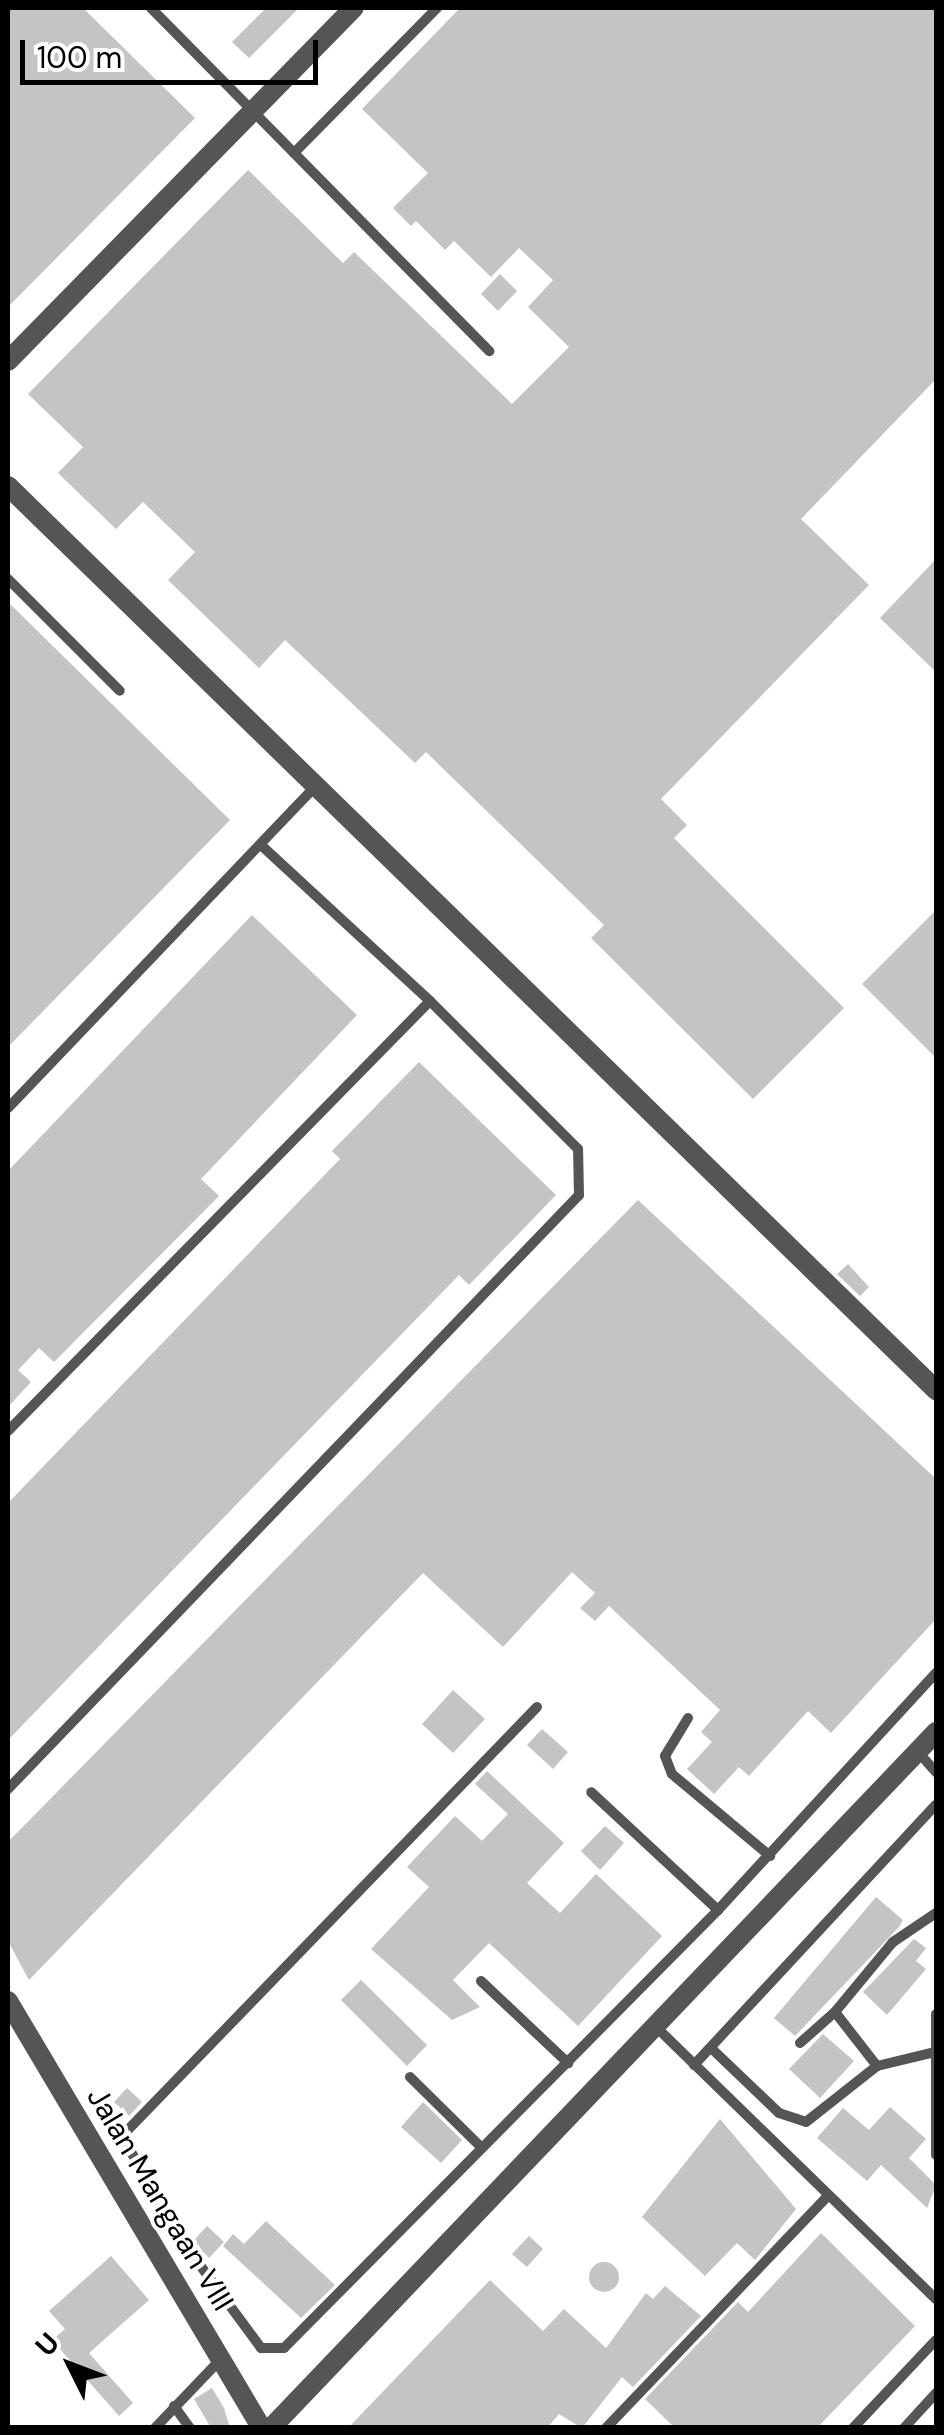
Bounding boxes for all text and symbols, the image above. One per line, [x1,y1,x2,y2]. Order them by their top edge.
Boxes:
scale bar [25,20,322,82]
text: 100 m [37,38,122,77]
street label: Jalan Mangaan VIII [79,2081,241,2317]
north arrow [20,2315,120,2415]
text: U [27,2325,68,2364]

